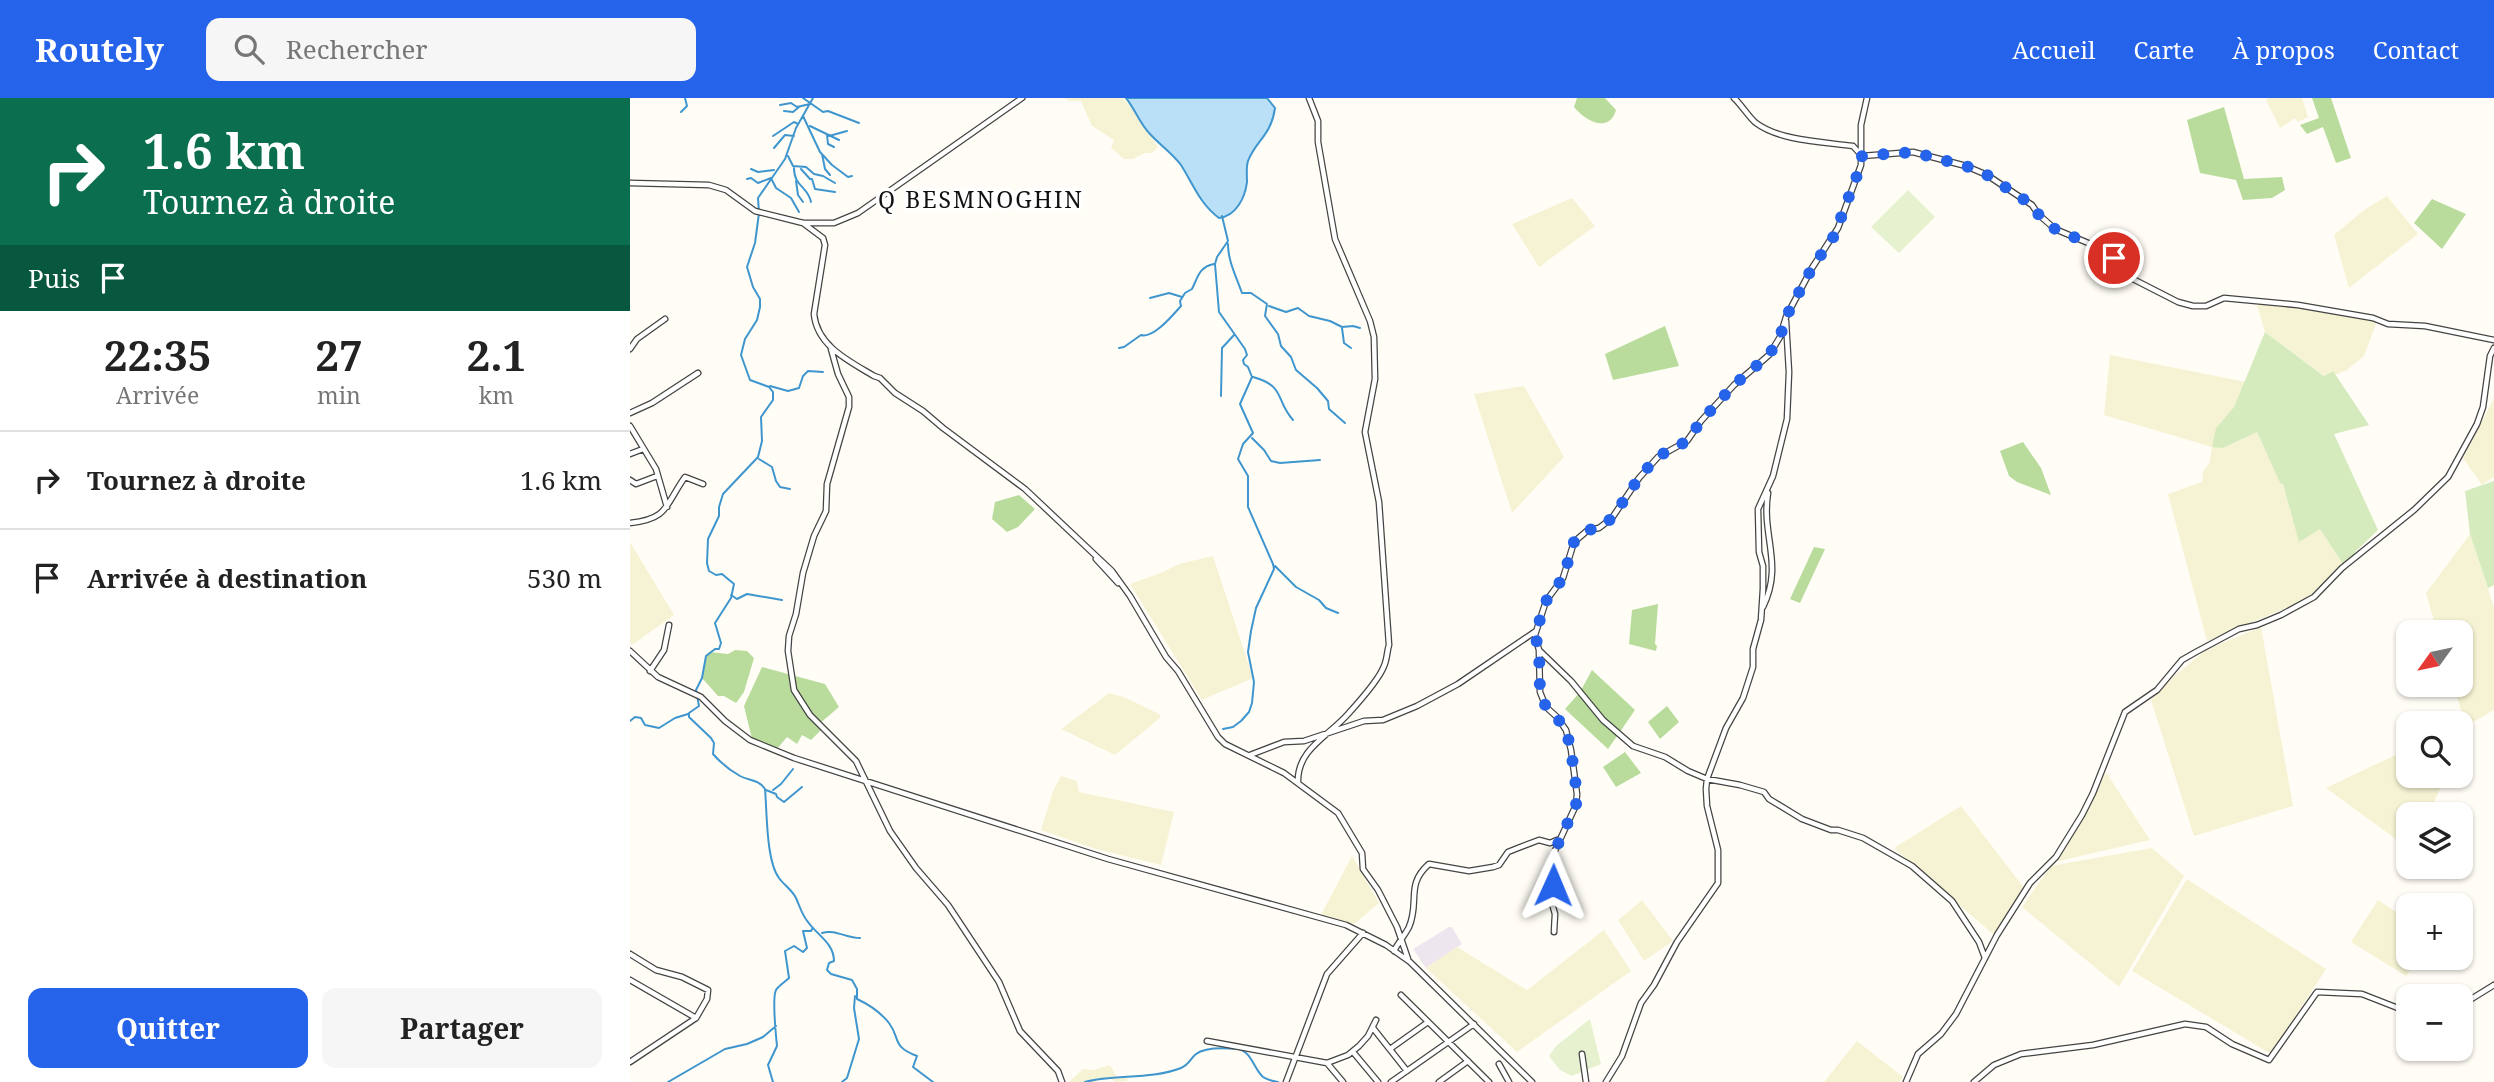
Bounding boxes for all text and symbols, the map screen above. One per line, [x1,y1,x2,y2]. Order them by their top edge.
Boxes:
search box [206,18,696,81]
text: Routely [35,27,164,72]
icon: search [230,30,268,68]
text: Rechercher [286,31,428,67]
text: Accueil [2012,33,2095,66]
text: Carte [2133,33,2194,66]
text: À propos [2232,33,2335,66]
text: Contact [2373,33,2459,66]
text: 1.6 km [143,117,305,183]
icon: right [28,126,119,217]
text: Tournez à droite [143,180,395,223]
district label: Q BESMNOGHIN [878,183,1084,215]
pin [2084,228,2144,288]
icon: arrive [2095,239,2133,277]
icon: arrive [94,259,132,297]
text: Puis [28,260,80,296]
text: 22:35 [104,326,211,383]
text: 27 [315,326,363,383]
text: 2.1 [466,326,526,383]
text: Arrivée [116,379,199,411]
text: min [317,379,361,411]
text: km [479,379,514,411]
icon: right [28,461,66,499]
text: Tournez à droite [87,462,306,498]
text: 1.6 km [520,462,602,498]
icon: arrive [28,559,66,597]
text: Arrivée à destination [87,560,367,596]
text: 530 m [527,560,602,596]
north arrow [2396,620,2473,696]
map controls [2396,620,2473,1061]
button: search [2396,711,2473,788]
button: layers [2396,802,2473,879]
position arrow [1516,848,1590,922]
button: + [2396,893,2473,970]
button: − [2396,984,2473,1061]
button: Quitter [28,988,308,1068]
button: Partager [322,988,602,1068]

